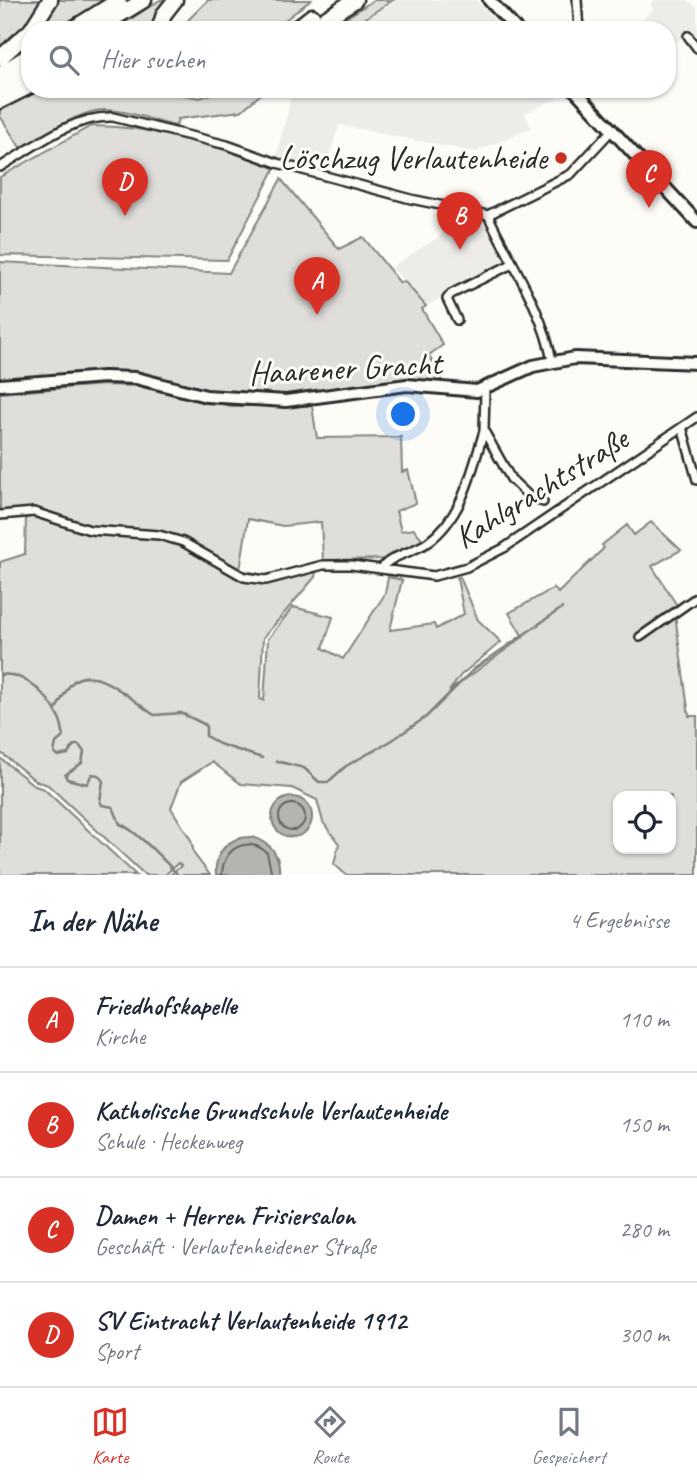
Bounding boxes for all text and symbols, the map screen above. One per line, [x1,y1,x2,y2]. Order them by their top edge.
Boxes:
search box [21,21,676,98]
icon: search [45,41,83,79]
text: Hier suchen [101,43,205,76]
place label: Löschzug Verlautenheide [280,137,549,179]
marker: Löschzug Verlautenheide [553,150,569,166]
pin: C [626,150,672,208]
pin: D [102,158,148,216]
pin: B [437,192,483,250]
pin: A [294,257,340,315]
street label: Haarener Gracht [248,342,446,394]
your location [386,397,420,431]
street label: Kahlgrachtstraße [446,417,638,558]
map controls [613,791,676,854]
button: locate [613,791,676,854]
text: In der Nähe [28,902,157,940]
text: 4 Ergebnisse [569,906,669,935]
text: Friedhofskapelle [95,989,237,1022]
text: A [45,1005,57,1034]
text: 110 m [620,1005,669,1034]
text: Kirche [95,1022,145,1051]
text: Katholische Grundschule Verlautenheide [95,1094,447,1127]
text: B [45,1110,57,1139]
text: 150 m [620,1110,669,1139]
text: Schule · Heckenweg [95,1127,242,1156]
text: Damen + Herren Frisiersalon [95,1199,355,1232]
text: C [46,1215,56,1244]
text: 280 m [620,1215,669,1244]
text: Geschäft · Verlautenheidener Straße [95,1232,376,1261]
text: SV Eintracht Verlautenheide 1912 [95,1304,406,1337]
text: D [44,1320,58,1349]
text: 300 m [620,1320,669,1349]
text: Sport [95,1337,139,1366]
tab: Karte [91,1403,129,1469]
tab: Route [311,1403,349,1469]
tab: Gespeichert [532,1403,606,1469]

